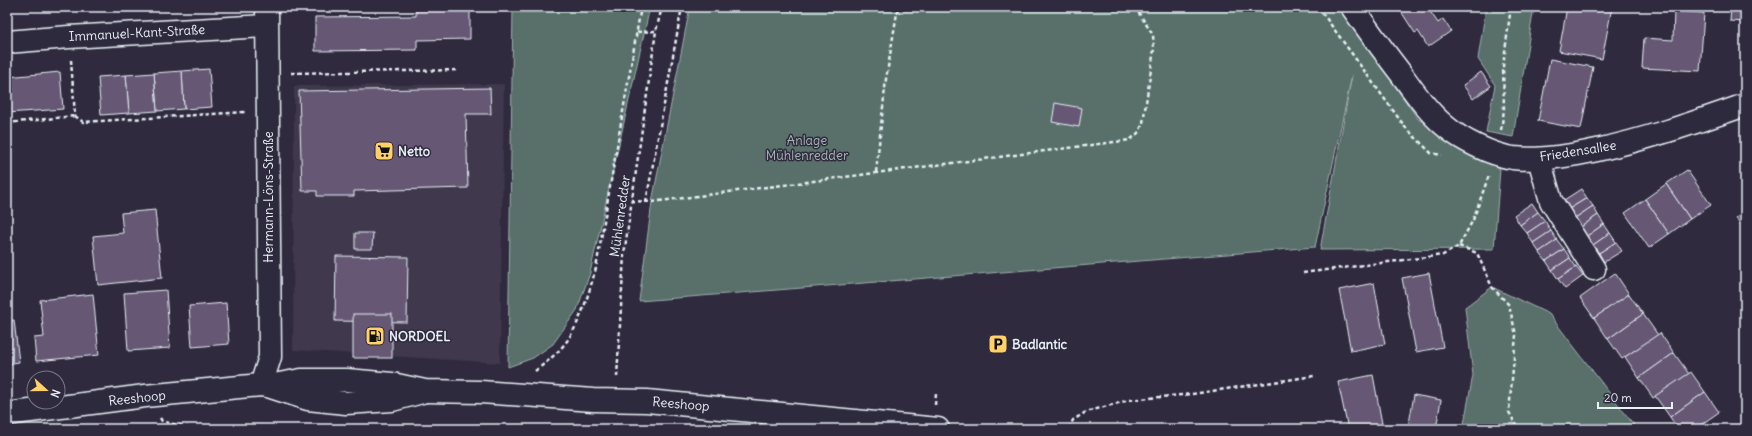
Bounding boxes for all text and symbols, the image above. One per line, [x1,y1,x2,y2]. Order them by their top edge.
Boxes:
street label: Immanuel-Kant-Straße [68,21,206,45]
street label: Hermann-Löns-Straße [260,131,277,263]
park label: Anlage Mühlenredder [766,132,849,164]
street label: Friedensallee [1538,137,1618,165]
supermarket icon: Netto [373,140,395,162]
place label: Netto [398,143,430,160]
street label: Mühlenredder [606,173,634,258]
fuel station icon: NORDOEL [364,325,386,347]
place label: NORDOEL [389,328,450,345]
parking icon: Badlantic [987,333,1009,355]
place label: Badlantic [1012,336,1068,353]
north arrow [26,370,66,410]
scale bar [1598,384,1672,410]
street label: Reeshoop [108,387,166,409]
text: N [47,388,63,400]
text: 20 m [1604,390,1632,405]
street label: Reeshoop [652,393,710,415]

